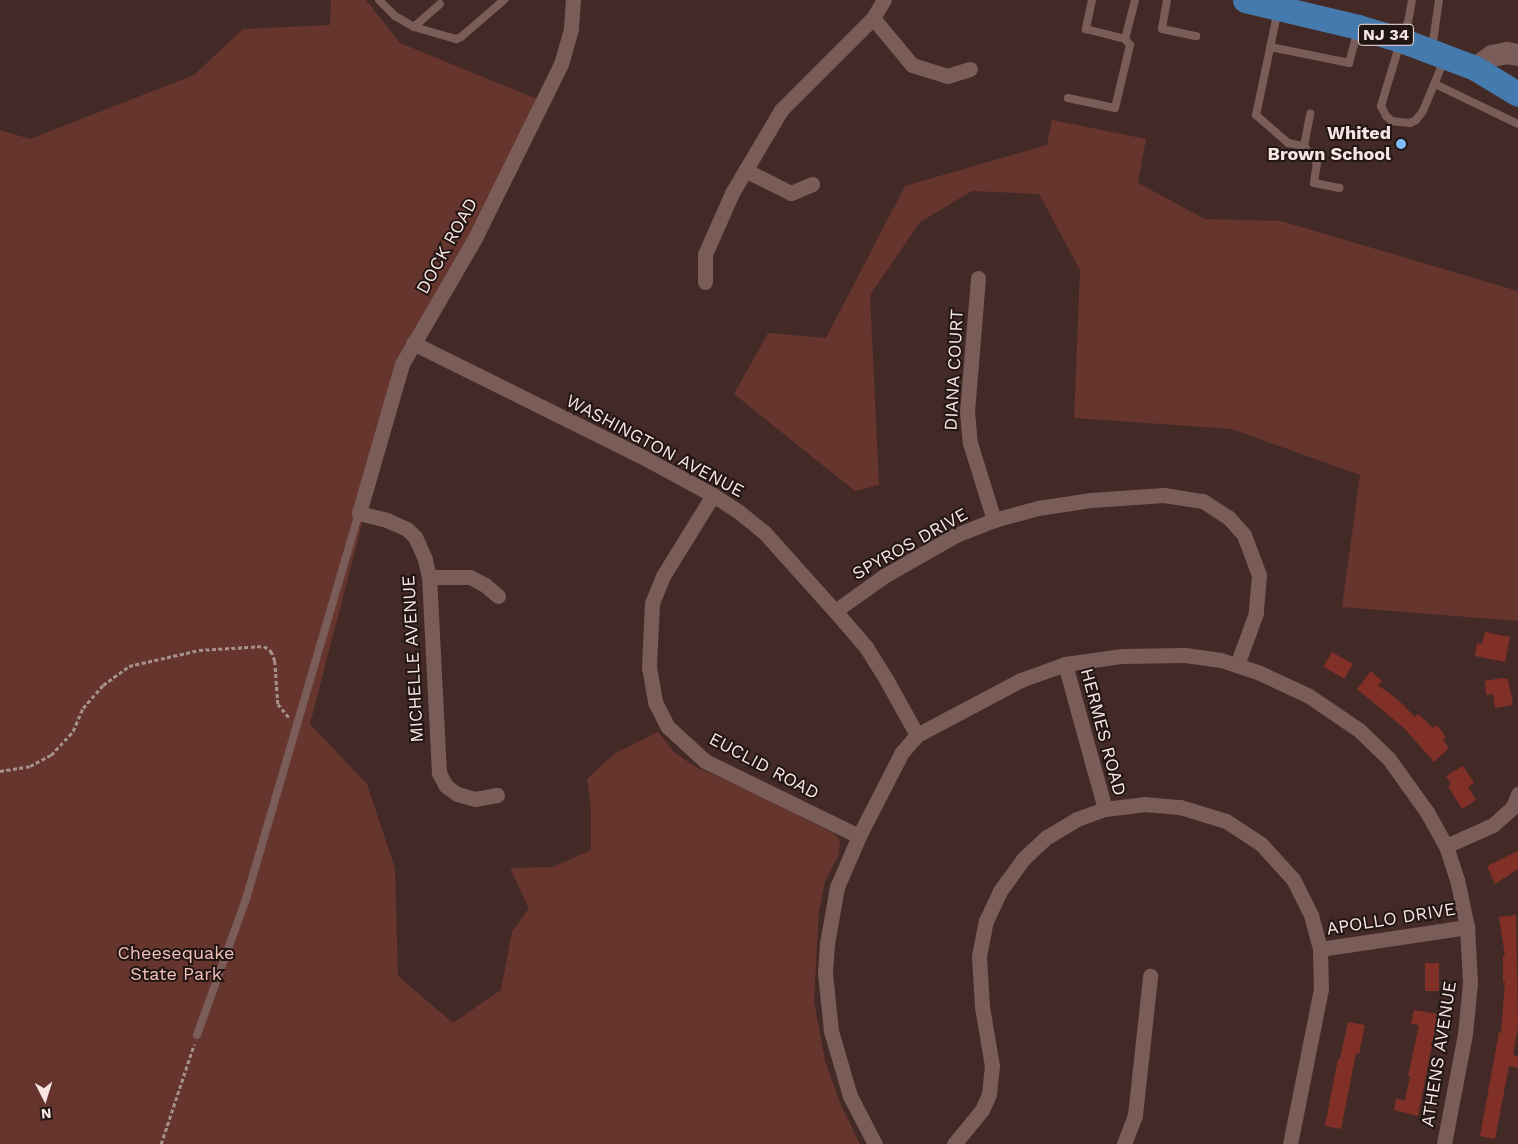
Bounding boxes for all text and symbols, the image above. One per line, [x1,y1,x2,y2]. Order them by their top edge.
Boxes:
road number: NJ 34 [1357,22,1415,48]
place label: Whited Brown School [1268,123,1391,166]
marker: Whited Brown School [1395,138,1407,150]
street label: DOCK ROAD [412,194,482,298]
street label: DIANA COURT [940,308,968,432]
street label: WASHINGTON AVENUE [562,390,748,502]
street label: SPYROS DRIVE [849,503,971,585]
street label: MICHELLE AVENUE [398,574,428,744]
street label: HERMES ROAD [1076,666,1130,798]
street label: EUCLID ROAD [705,728,823,804]
street label: APOLLO DRIVE [1325,898,1457,940]
park label: Cheesequake State Park [118,943,234,986]
street label: ATHENS AVENUE [1417,979,1461,1129]
north arrow [20,1074,70,1124]
text: N [40,1106,52,1122]

